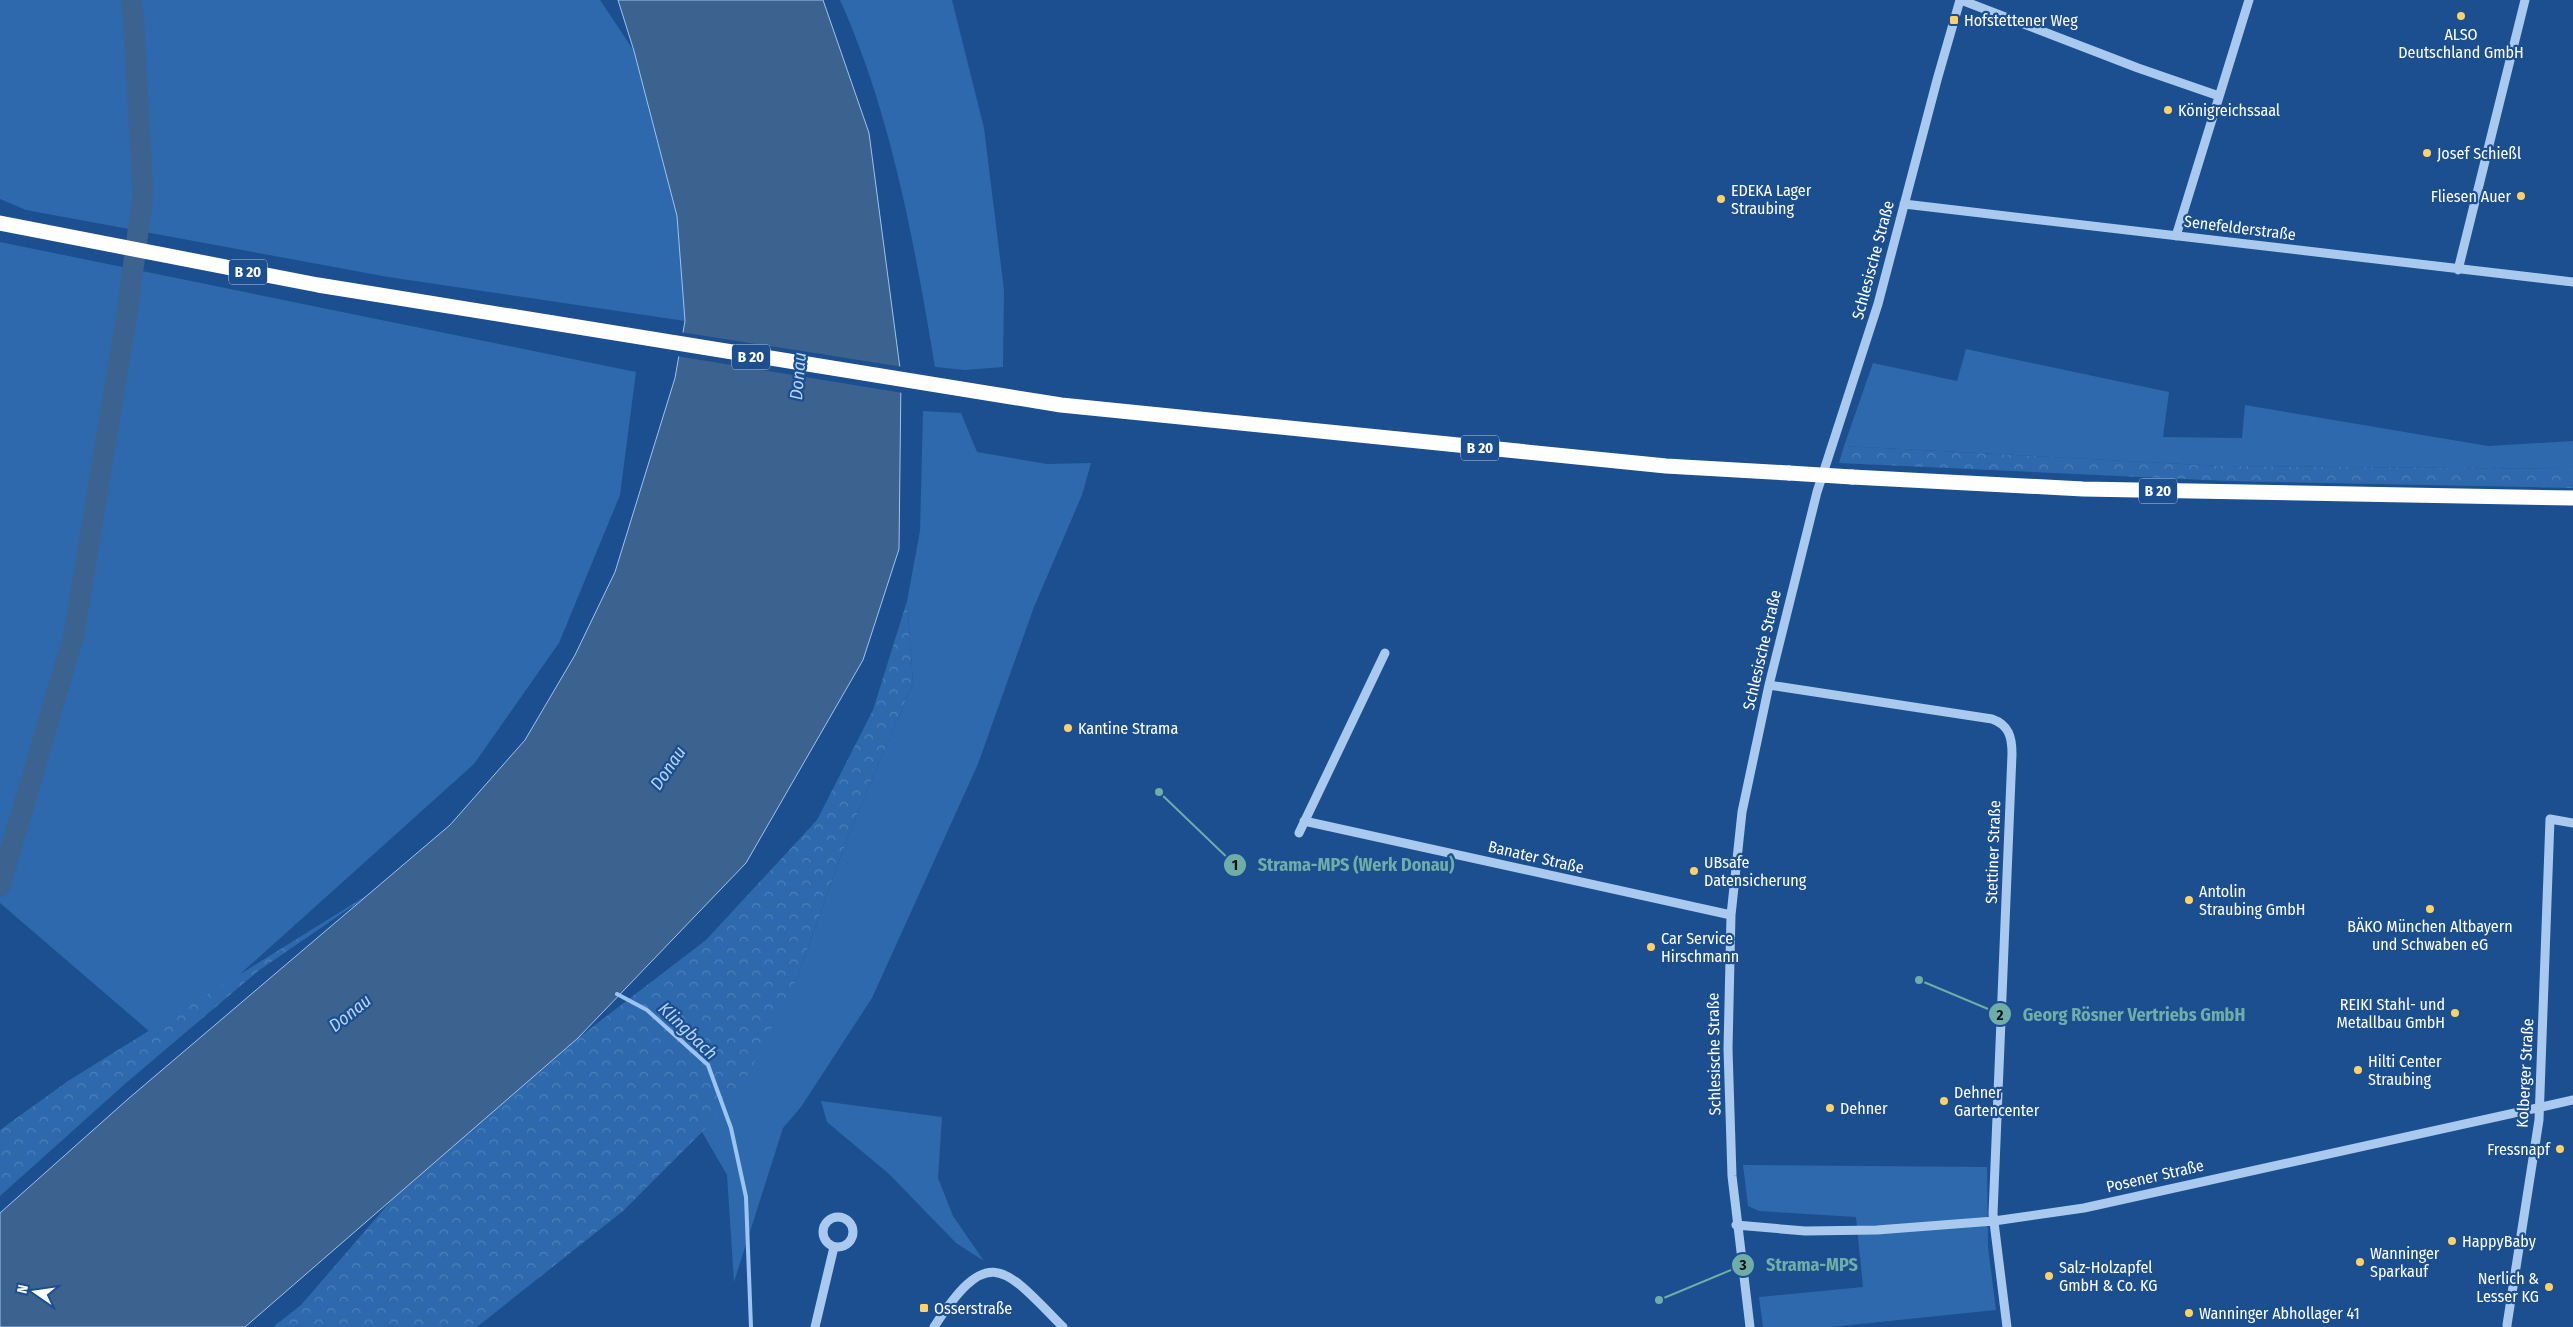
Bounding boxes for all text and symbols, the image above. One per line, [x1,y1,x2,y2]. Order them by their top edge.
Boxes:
marker: ALSO Deutschland GmbH [2455,10,2467,22]
place label: Hofstettener Weg [1964,11,2078,30]
marker: Hofstettener Weg [1948,14,1960,26]
place label: ALSO Deutschland GmbH [2398,25,2524,62]
place label: Königreichssaal [2178,101,2280,120]
marker: Königreichssaal [2162,104,2174,116]
place label: Josef Schießl [2437,144,2521,163]
marker: Josef Schießl [2421,147,2433,159]
place label: EDEKA Lager Straubing [1731,181,1812,218]
place label: Fliesen Auer [2431,187,2511,206]
marker: Fliesen Auer [2515,190,2527,202]
marker: EDEKA Lager Straubing [1715,193,1727,205]
street label: Schlesische Straße [1848,198,1898,322]
street label: Senefelderstraße [2183,212,2297,244]
road number: B 20 [229,260,267,284]
road number: B 20 [732,344,770,370]
water label: Donau [785,351,811,401]
road number: B 20 [1461,436,1499,460]
road number: B 20 [2139,478,2177,504]
street label: Schlesische Straße [1739,588,1785,712]
place label: Kantine Strama [1078,719,1178,738]
marker: Kantine Strama [1062,722,1074,734]
water label: Donau [645,742,691,794]
street label: Stettiner Straße [1982,800,2004,904]
street label: Banater Straße [1486,837,1586,877]
callout: Strama-MPS (Werk Donau) [1222,848,1464,881]
place label: UBsafe Datensicherung [1704,853,1807,890]
text: Strama-MPS (Werk Donau) [1258,854,1455,876]
text: 1 [1232,856,1238,874]
marker: UBsafe Datensicherung [1688,865,1700,877]
place label: Antolin Straubing GmbH [2199,882,2305,919]
marker: Antolin Straubing GmbH [2183,894,2195,906]
marker: BÄKO München Altbayern und Schwaben eG [2424,903,2436,915]
place label: BÄKO München Altbayern und Schwaben eG [2347,917,2513,954]
place label: Car Service Hirschmann [1661,929,1739,966]
marker: Car Service Hirschmann [1645,941,1657,953]
water label: Donau [324,989,376,1037]
street label: Schlesische Straße [1703,993,1725,1115]
place label: REIKI Stahl- und Metallbau GmbH [2336,995,2445,1032]
water label: Klingbach [654,998,722,1064]
callout: Georg Rösner Vertriebs GmbH [1988,998,2255,1031]
text: Georg Rösner Vertriebs GmbH [2023,1004,2245,1026]
text: 2 [1996,1006,2004,1024]
marker: REIKI Stahl- und Metallbau GmbH [2449,1007,2461,1019]
street label: Kolberger Straße [2513,1018,2537,1128]
place label: Hilti Center Straubing [2368,1052,2442,1089]
marker: Hilti Center Straubing [2352,1064,2364,1076]
place label: Dehner Gartencenter [1954,1083,2040,1120]
marker: Dehner Gartencenter [1938,1095,1950,1107]
place label: Dehner [1840,1099,1888,1118]
marker: Dehner [1824,1102,1836,1114]
place label: Fressnapf [2487,1140,2551,1159]
marker: Fressnapf [2554,1143,2566,1155]
street label: Posener Straße [2104,1156,2206,1196]
place label: HappyBaby [2462,1232,2537,1251]
marker: HappyBaby [2446,1235,2458,1247]
place label: Wanninger Sparkauf [2370,1244,2440,1281]
callout: Strama-MPS [1731,1248,1868,1281]
text: Strama-MPS [1766,1254,1858,1276]
text: 3 [1738,1256,1747,1274]
marker: Wanninger Sparkauf [2354,1256,2366,1268]
place label: Salz-Holzapfel GmbH & Co. KG [2059,1258,2157,1295]
north arrow [10,1267,60,1317]
place label: Nerlich & Lesser KG [2476,1269,2539,1306]
marker: Salz-Holzapfel GmbH & Co. KG [2043,1270,2055,1282]
marker: Nerlich & Lesser KG [2543,1281,2555,1293]
text: N [14,1283,32,1295]
place label: Osserstraße [934,1299,1012,1318]
marker: Osserstraße [918,1302,930,1314]
place label: Wanninger Abhollager 41 [2199,1304,2360,1323]
marker: Wanninger Abhollager 41 [2183,1307,2195,1319]

